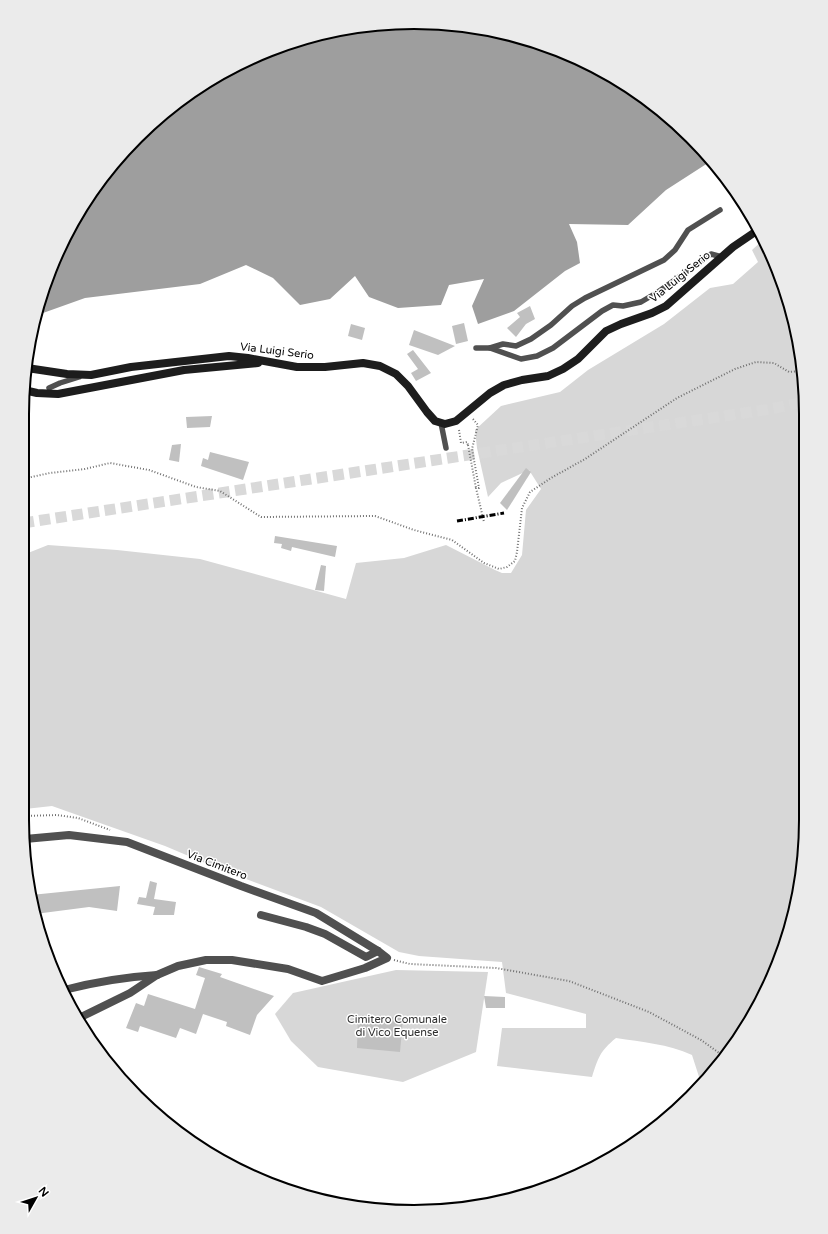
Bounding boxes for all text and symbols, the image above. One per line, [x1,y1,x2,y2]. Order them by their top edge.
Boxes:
street label: Via Luigi Serio [647,248,713,305]
street label: Via Luigi Serio [239,340,315,362]
street label: Via Cimitero [185,848,249,883]
park label: Cimitero Comunale di Vico Equense [347,1013,447,1039]
north arrow [16,1178,56,1218]
text: N [36,1184,51,1200]

